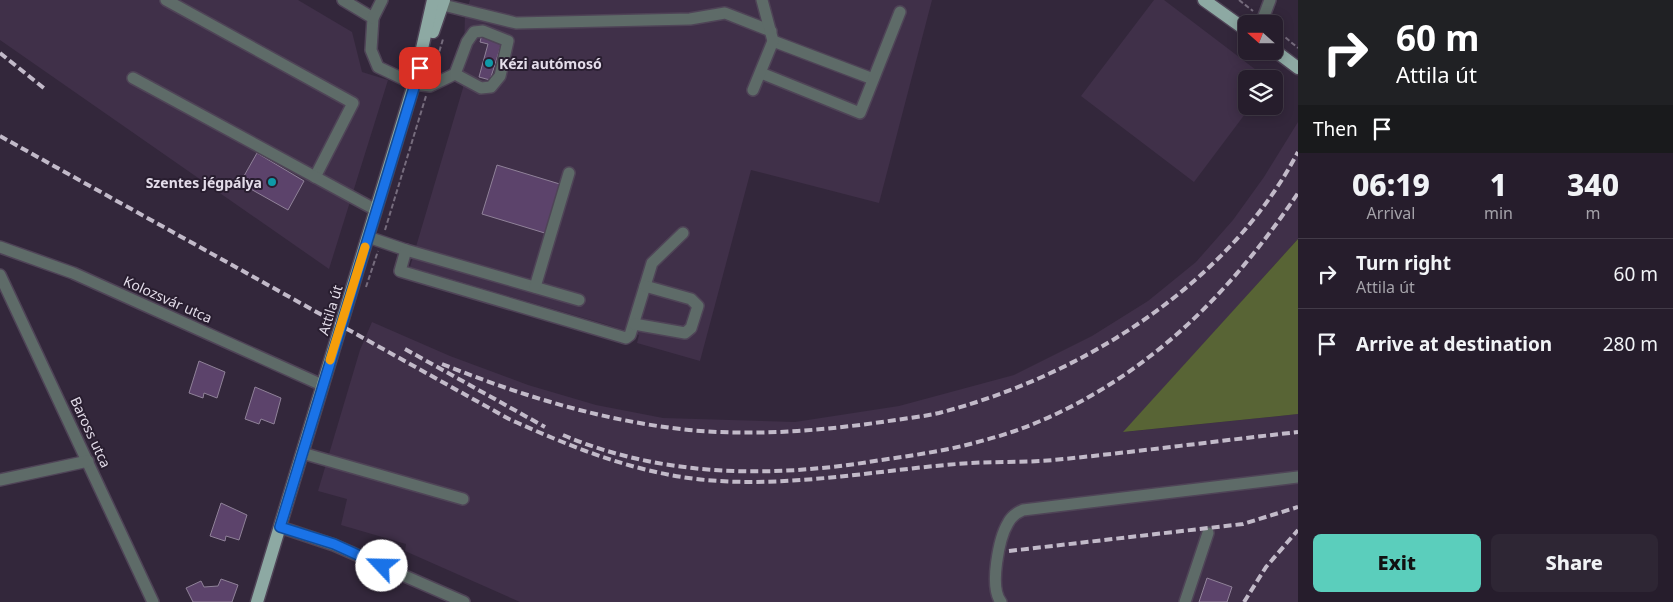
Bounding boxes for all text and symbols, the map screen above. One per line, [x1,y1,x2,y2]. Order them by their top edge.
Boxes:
text: 60 m [1396,14,1479,61]
north arrow [1238,15,1282,60]
map controls [1238,15,1283,115]
icon: right [1313,20,1378,85]
pin [399,47,441,89]
icon: arrive [406,54,434,82]
place label: Kézi autómosó [499,54,602,73]
marker: Kézi autómosó [483,57,495,69]
text: Attila út [1396,59,1477,89]
button: layers [1238,70,1283,115]
icon: arrive [1368,115,1396,143]
text: Then [1313,116,1358,142]
text: 06:19 [1352,164,1430,205]
text: 1 [1490,164,1507,205]
text: 340 [1567,164,1619,205]
place label: Szentes jégpálya [146,173,262,192]
marker: Szentes jégpálya [266,176,278,188]
text: Arrival [1367,202,1415,224]
text: min [1484,202,1513,224]
text: m [1585,202,1600,224]
text: Turn right [1356,250,1451,276]
icon: right [1313,260,1341,288]
text: 60 m [1614,261,1658,287]
street label: Kolozsvár utca [121,271,215,327]
text: Attila út [1356,276,1415,298]
street label: Attila út [313,283,347,337]
icon: arrive [1313,330,1341,358]
text: Arrive at destination [1356,331,1552,357]
text: 280 m [1603,331,1658,357]
street label: Baross utca [66,393,116,471]
button: Exit [1313,534,1481,592]
button: Share [1491,534,1658,592]
position arrow [355,539,407,591]

